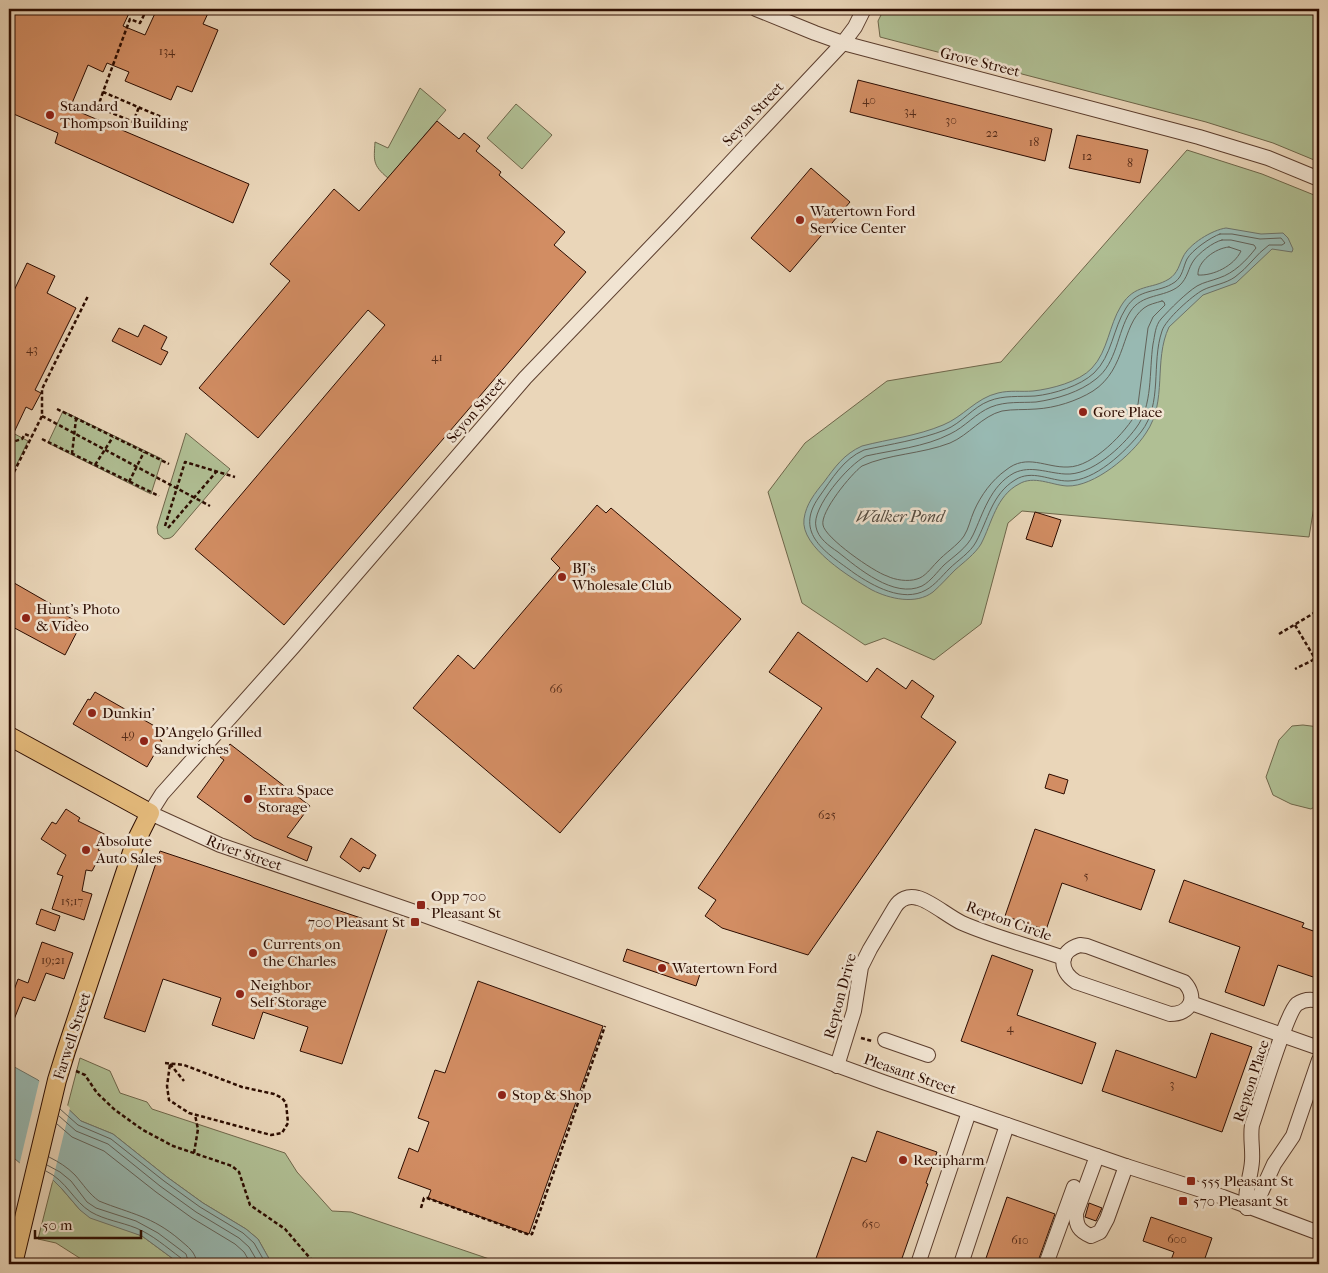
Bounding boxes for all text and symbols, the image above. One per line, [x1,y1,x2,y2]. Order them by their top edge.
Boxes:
street label: Grove Street [938,43,1022,81]
house number: 134 [159,44,176,58]
street label: Seyon Street [719,78,788,150]
house number: 40 [862,93,876,107]
place label: Standard Thompson Building [60,97,189,132]
house number: 34 [904,104,917,118]
marker: Standard Thompson Building [44,109,56,121]
house number: 30 [945,113,957,127]
house number: 22 [986,126,998,140]
house number: 18 [1029,135,1039,149]
house number: 12 [1082,149,1092,163]
house number: 8 [1127,156,1133,170]
place label: Watertown Ford Service Center [809,202,916,237]
marker: Watertown Ford Service Center [794,214,806,226]
house number: 43 [26,342,38,356]
house number: 41 [431,350,443,364]
street label: Seyon Street [442,373,510,447]
place label: Gore Place [1093,403,1163,421]
marker: Gore Place [1077,406,1089,418]
water label: Walker Pond [856,507,946,526]
place label: BJ's Wholesale Club [571,559,672,594]
marker: BJ's Wholesale Club [556,571,568,583]
place label: Hunt's Photo & Video [36,600,120,635]
marker: Hunt's Photo & Video [20,612,32,624]
house number: 66 [550,682,563,696]
place label: Dunkin' [102,704,155,722]
marker: Dunkin' [86,707,98,719]
place label: D'Angelo Grilled Sandwiches [154,723,263,758]
house number: 49 [121,727,135,741]
marker: D'Angelo Grilled Sandwiches [138,735,150,747]
place label: Extra Space Storage [258,781,334,816]
marker: Extra Space Storage [242,793,254,805]
house number: 625 [818,808,836,822]
street label: River Street [203,831,285,875]
place label: Absolute Auto Sales [95,832,162,867]
marker: Absolute Auto Sales [80,844,92,856]
house number: 5 [1083,869,1089,883]
place label: Opp 700 Pleasant St [431,887,502,922]
house number: 15;17 [61,894,83,908]
street label: Repton Circle [964,897,1055,945]
marker: Opp 700 Pleasant St [415,899,427,911]
place label: 700 Pleasant St [308,913,406,931]
marker: 700 Pleasant St [409,916,421,928]
place label: Currents on the Charles [263,935,341,970]
marker: Currents on the Charles [247,947,259,959]
street label: Repton Drive [820,951,860,1041]
house number: 19;21 [41,953,65,967]
place label: Watertown Ford [671,959,778,977]
marker: Watertown Ford [656,962,668,974]
place label: Neighbor Self Storage [250,976,327,1011]
marker: Neighbor Self Storage [234,988,246,1000]
street label: Farwell Street [49,989,95,1082]
house number: 4 [1006,1021,1014,1035]
street label: Repton Place [1229,1037,1273,1124]
street label: Pleasant Street [861,1050,959,1098]
house number: 3 [1170,1077,1175,1091]
place label: Stop & Shop [512,1086,591,1104]
marker: Stop & Shop [496,1089,508,1101]
place label: Recipharm [913,1151,985,1169]
marker: Recipharm [897,1154,909,1166]
place label: 555 Pleasant St [1201,1172,1294,1190]
marker: 555 Pleasant St [1185,1175,1197,1187]
place label: 570 Pleasant St [1193,1192,1289,1210]
marker: 570 Pleasant St [1177,1195,1189,1207]
scale bar [35,1208,141,1240]
text: 50 m [42,1216,73,1234]
house number: 650 [862,1217,880,1231]
house number: 600 [1167,1232,1187,1246]
house number: 610 [1011,1233,1029,1247]

